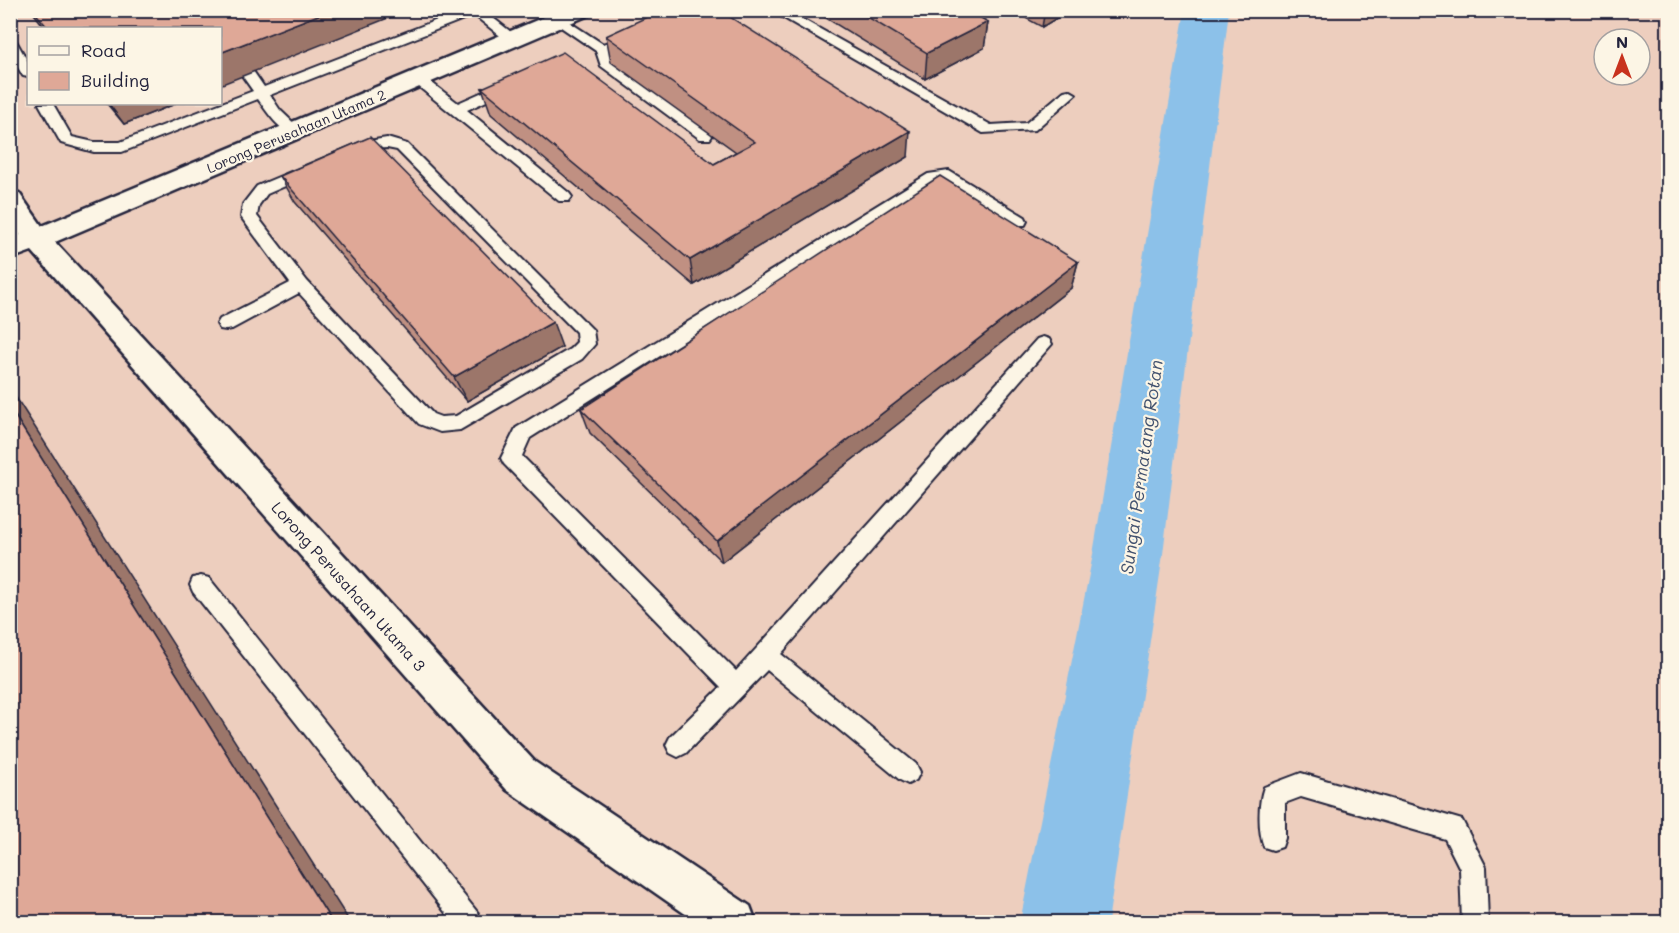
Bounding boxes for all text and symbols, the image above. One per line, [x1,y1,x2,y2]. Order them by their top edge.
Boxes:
legend [27,27,222,105]
north arrow [1592,27,1652,87]
text: N [1616,31,1628,52]
text: Road [81,38,126,62]
text: Building [81,68,149,92]
street label: Lorong Perusahaan Utama 2 [204,85,388,177]
water label: Sungai Permatang Rotan [1114,358,1168,576]
street label: Lorong Perusahaan Utama 3 [267,497,431,675]

